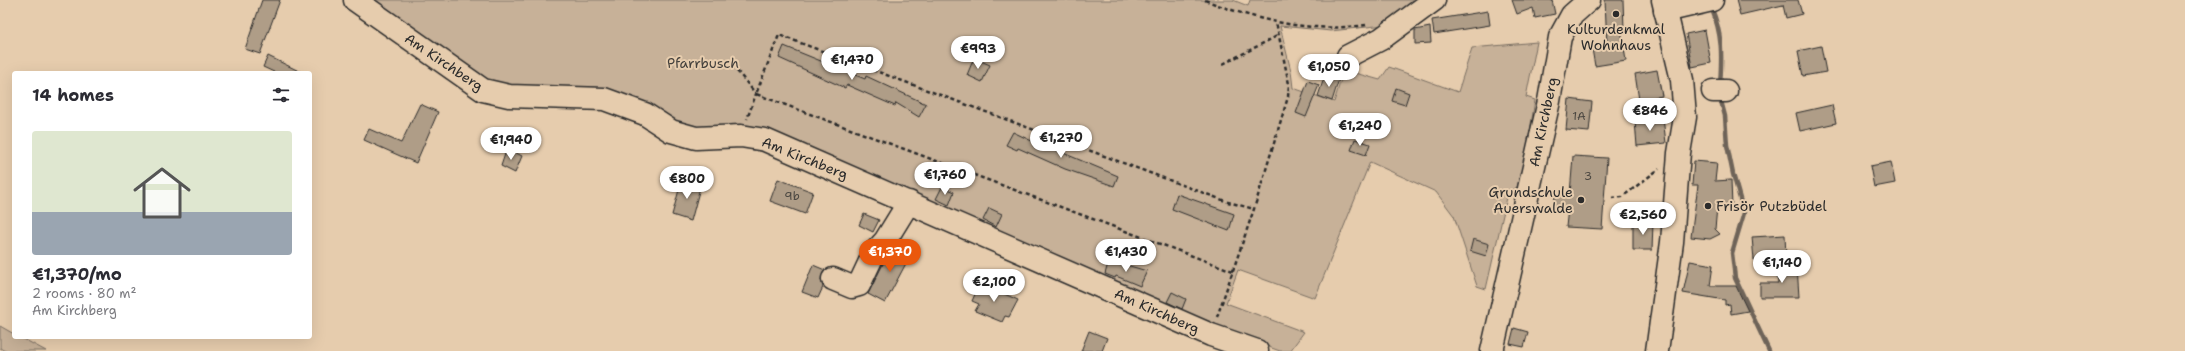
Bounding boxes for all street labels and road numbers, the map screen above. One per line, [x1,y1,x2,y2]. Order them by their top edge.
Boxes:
street label: Am Kirchberg [401,29,487,95]
street label: Am Kirchberg [1525,76,1561,168]
street label: Am Kirchberg [759,133,851,183]
street label: Am Kirchberg [1112,284,1202,338]

